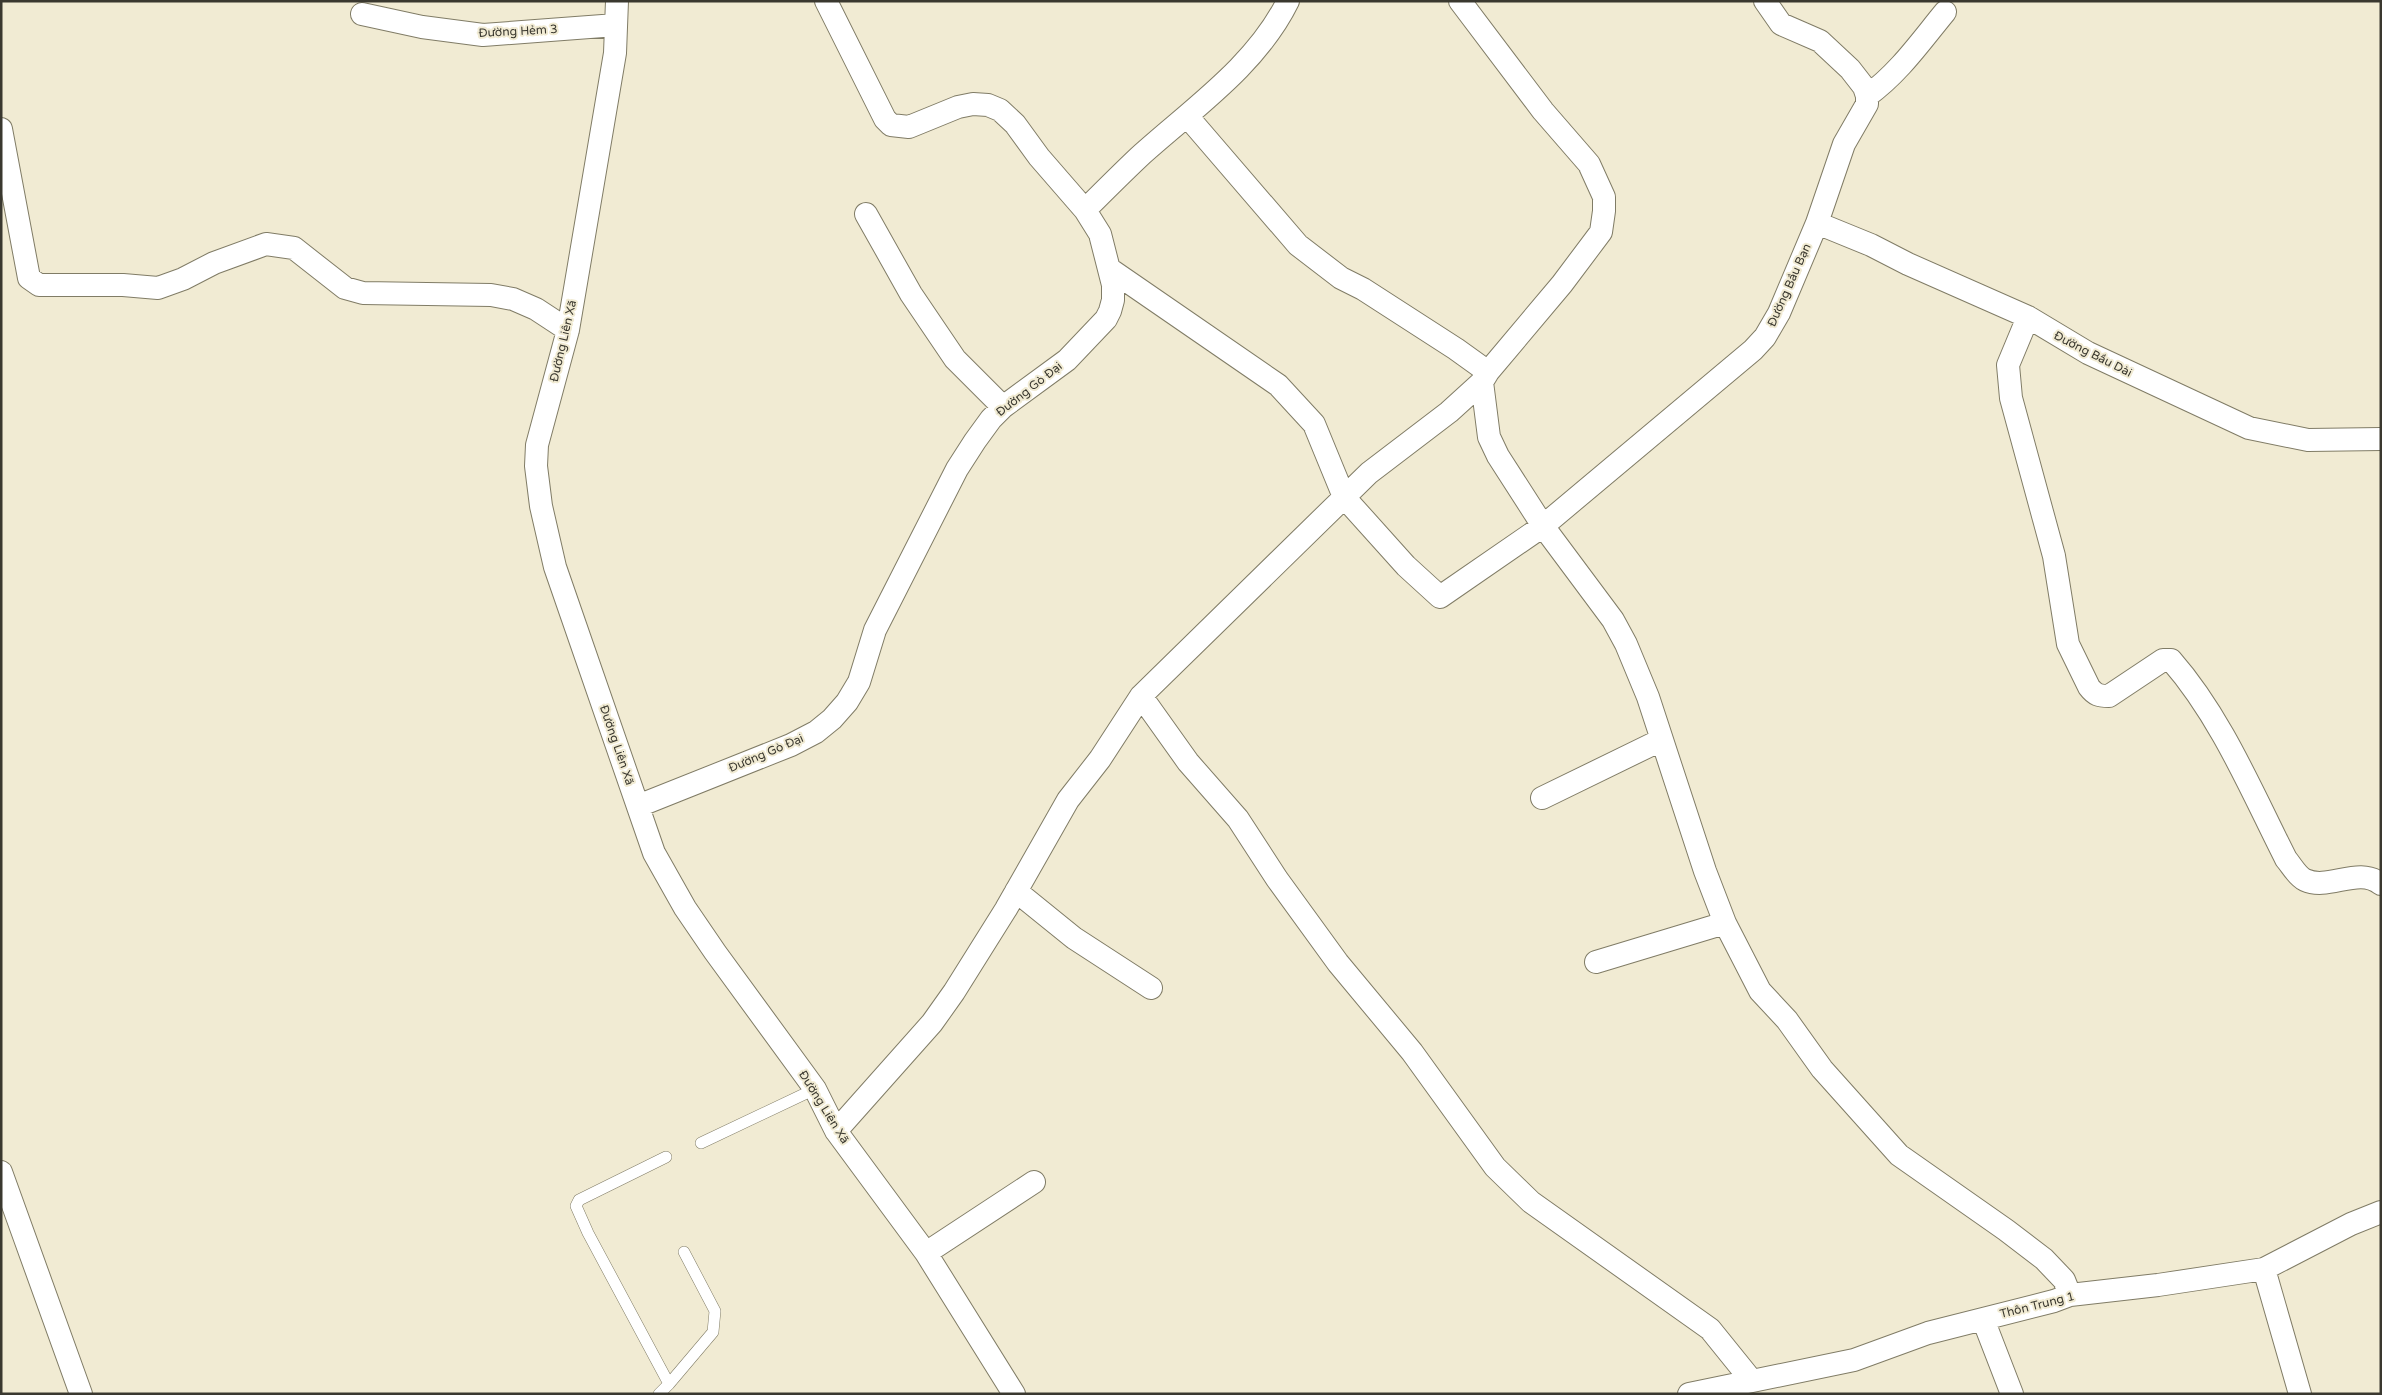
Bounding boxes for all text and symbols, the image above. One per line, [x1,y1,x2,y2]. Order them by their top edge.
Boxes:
street label: Đường Hẻm 3 [478,22,558,40]
street label: Đường Bầu Bạn [1764,241,1814,329]
street label: Đường Liên Xã [547,299,579,383]
street label: Đường Bầu Dài [2052,328,2134,380]
street label: Đường Gò Đại [993,359,1065,419]
street label: Đường Liên Xã [597,703,637,787]
street label: Đường Gò Đại [726,731,806,775]
street label: Đường Liên Xã [796,1068,852,1146]
street label: Thôn Trung 1 [1998,1289,2076,1321]

